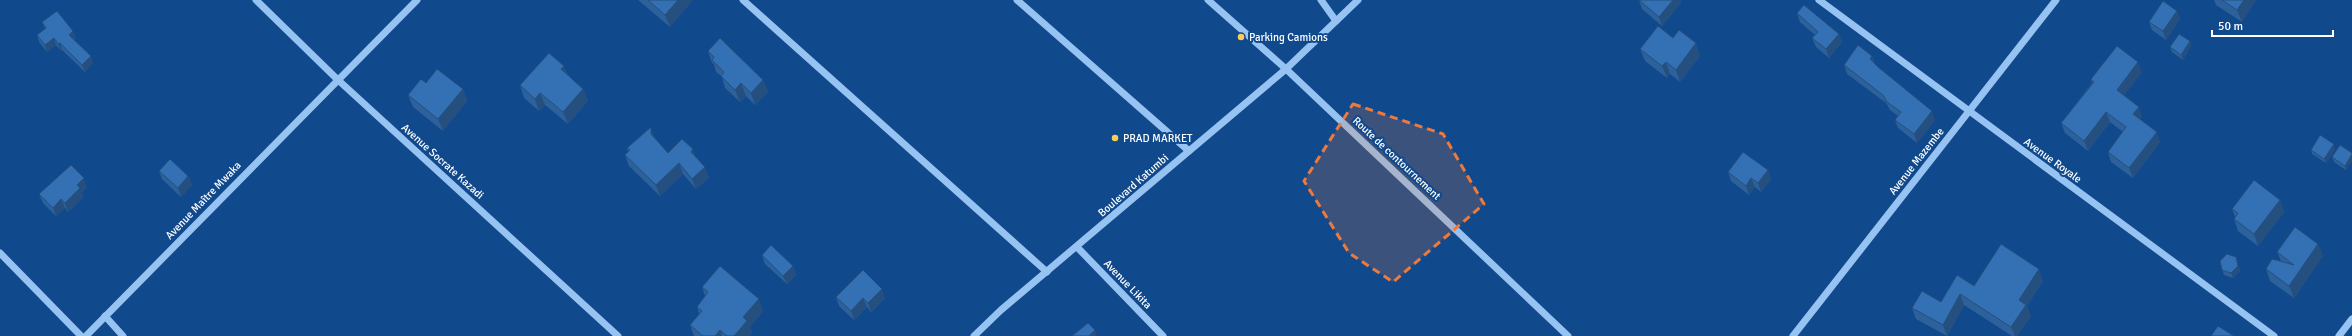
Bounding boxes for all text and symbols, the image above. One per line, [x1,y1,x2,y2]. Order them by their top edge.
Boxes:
scale bar [2212,12,2333,38]
text: 50 m [2218,19,2243,34]
place label: Parking Camions [1249,31,1328,44]
marker: Parking Camions [1236,32,1246,42]
street label: Route de contournement [1350,114,1443,203]
street label: Avenue Socrate Kazadi [399,121,487,202]
street label: Avenue Mazembe [1886,125,1947,197]
place label: PRAD MARKET [1123,132,1193,145]
marker: PRAD MARKET [1110,133,1120,143]
street label: Avenue Royale [2021,135,2084,186]
street label: Boulevard Katumbi [1095,151,1171,220]
street label: Avenue Maître Mwaka [163,158,244,242]
street label: Avenue Likita [1101,257,1155,312]

